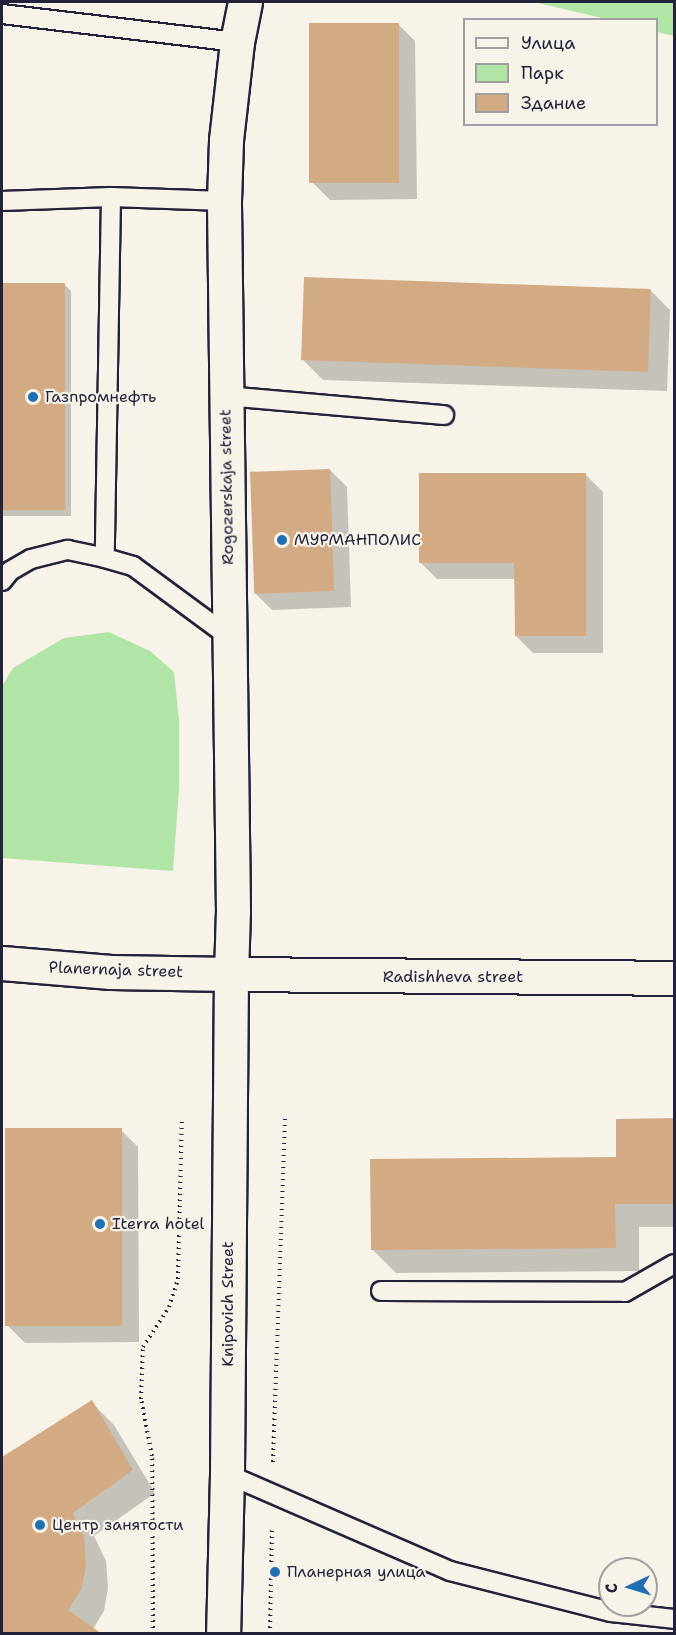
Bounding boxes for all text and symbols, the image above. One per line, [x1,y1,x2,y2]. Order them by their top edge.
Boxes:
legend [463,18,658,126]
text: Улица [521,31,575,55]
text: Парк [521,61,564,85]
text: Здание [521,91,586,115]
place label: Газпромнефть [45,387,156,407]
marker: Газпромнефть [26,390,40,404]
street label: Rogozerskaja street [216,409,238,565]
place label: МУРМАНПОЛИС [294,530,421,550]
marker: МУРМАНПОЛИС [275,533,289,547]
street label: Planernaja street [48,958,184,982]
street label: Radishheva street [383,967,523,987]
place label: Iterra hotel [112,1214,204,1234]
marker: Iterra hotel [93,1217,107,1231]
street label: Knipovich Street [218,1241,238,1367]
place label: Центр занятости [52,1515,183,1535]
marker: Центр занятости [33,1518,47,1532]
north arrow [598,1557,658,1617]
place label: Планерная улица [287,1562,426,1582]
marker: Планерная улица [268,1565,282,1579]
text: С [601,1583,622,1594]

